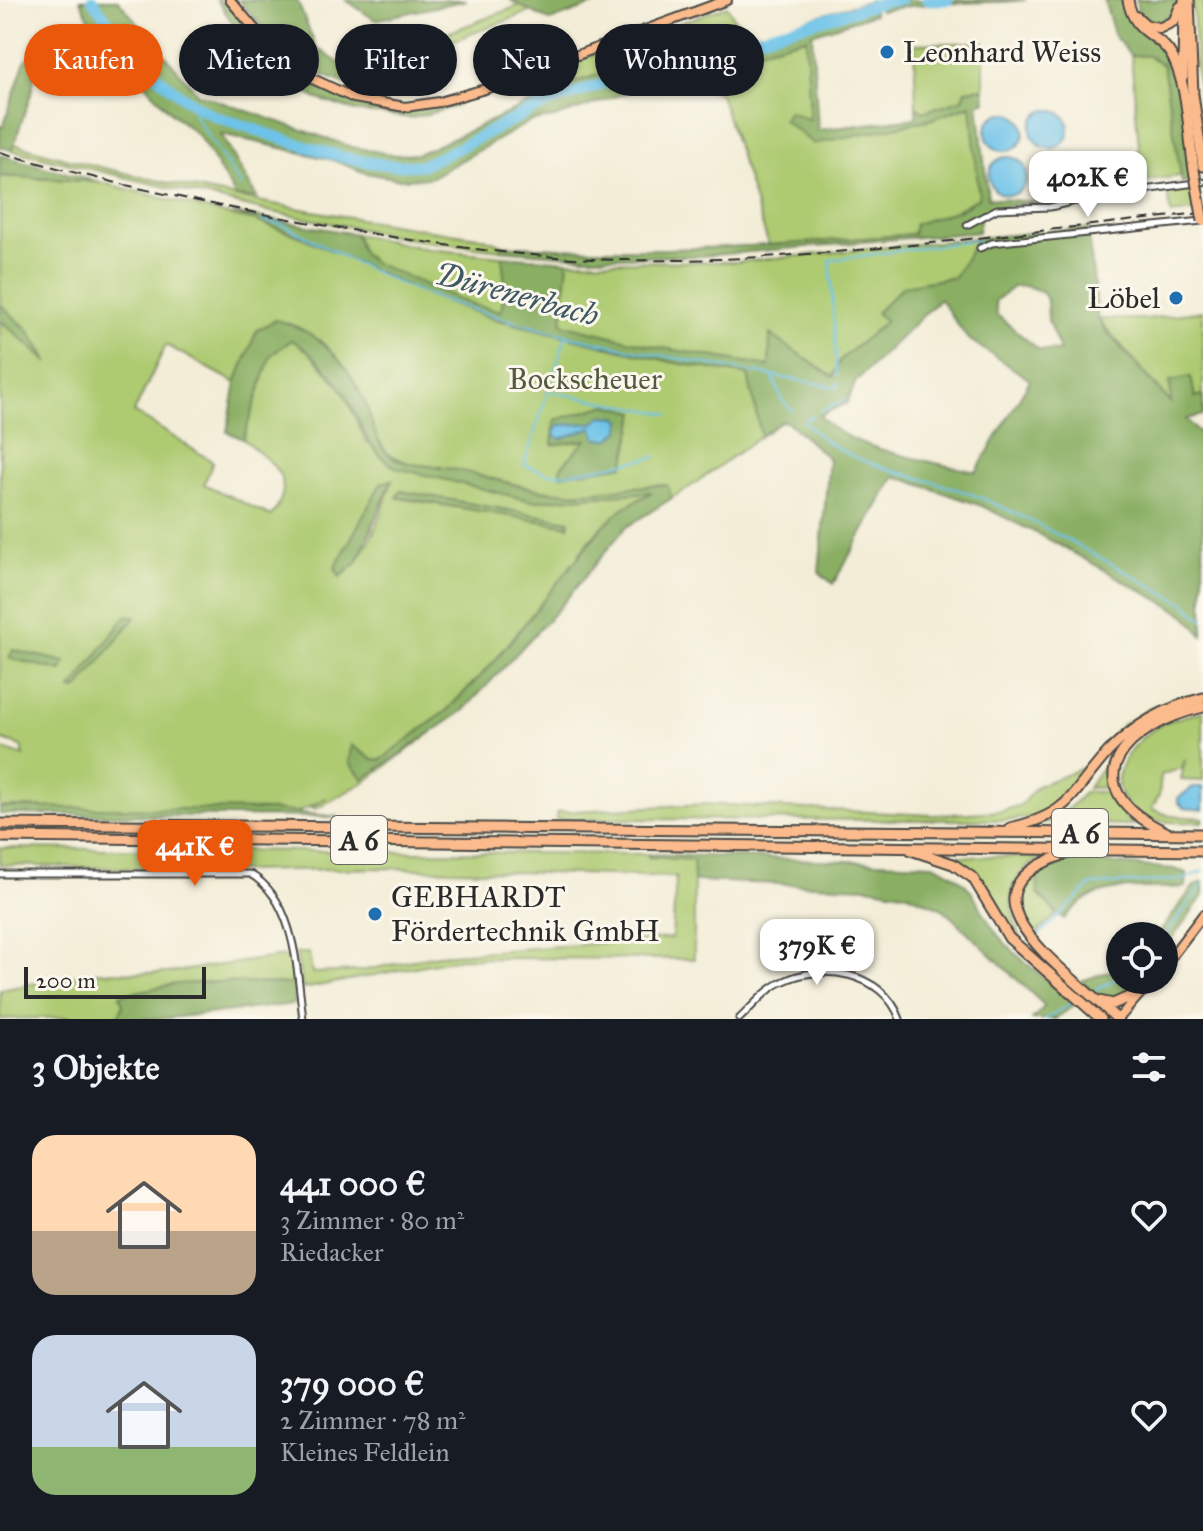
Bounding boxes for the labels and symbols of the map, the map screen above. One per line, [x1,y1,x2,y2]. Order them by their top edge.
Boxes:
place label: Leonhard Weiss [903,34,1101,70]
marker: Leonhard Weiss [878,43,896,61]
pin: 402K € [1023,151,1153,219]
water label: Dürenerbach [431,254,603,335]
place label: Löbel [1087,280,1161,316]
marker: Löbel [1167,289,1185,307]
park label: Bockscheuer [508,361,663,397]
road number: A 6 [1052,809,1108,857]
road number: A 6 [331,816,387,864]
pin: 441K € [130,820,260,888]
place label: GEBHARDT Fördertechnik GmbH [391,879,660,949]
marker: GEBHARDT Fördertechnik GmbH [366,905,384,923]
pin: 379K € [752,919,882,987]
scale bar [24,963,206,999]

